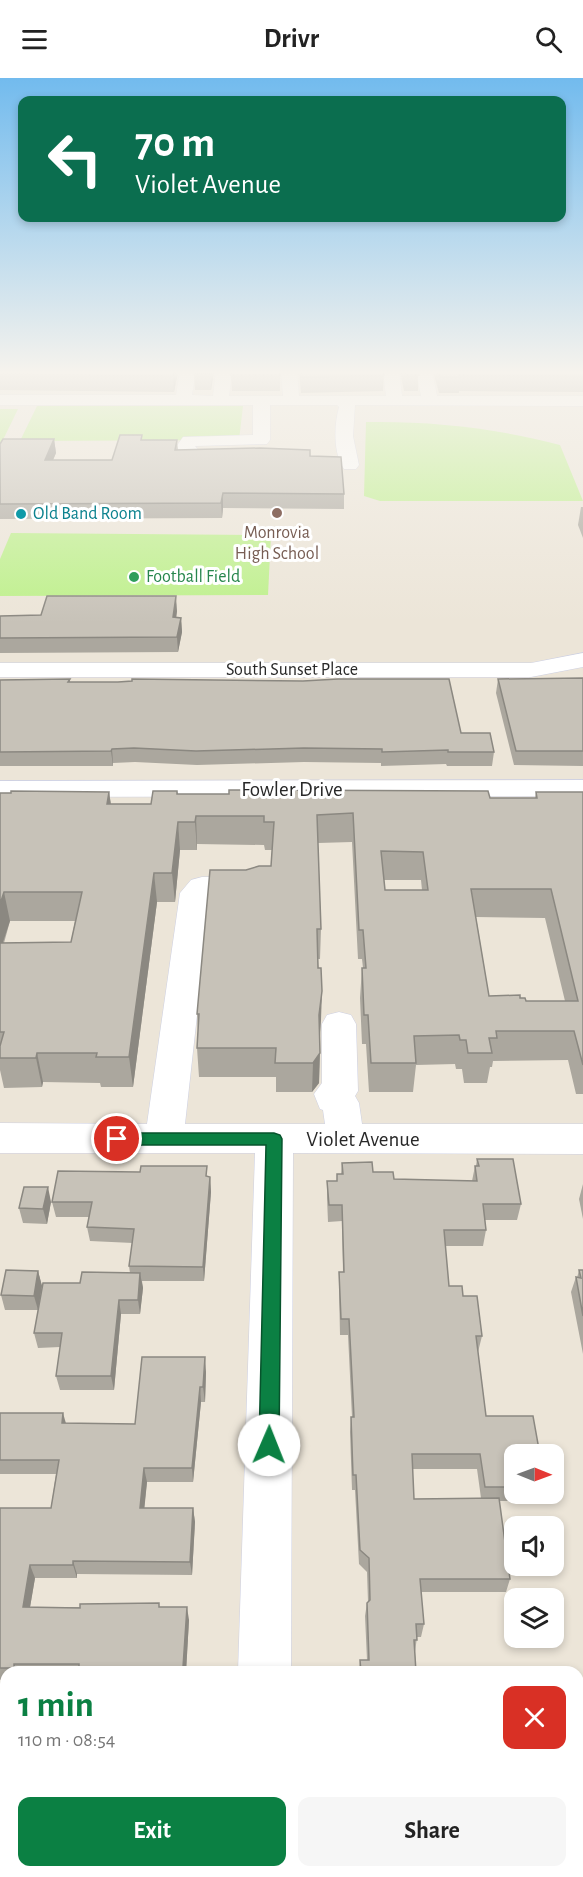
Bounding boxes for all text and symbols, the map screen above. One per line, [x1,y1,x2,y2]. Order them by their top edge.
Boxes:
icon: menu [18,23,51,56]
icon: search [532,23,565,56]
text: Drivr [264,25,319,52]
icon: left [36,120,114,198]
text: 70 m [135,122,215,164]
text: Violet Avenue [135,171,281,198]
place label: Old Band Room [33,505,142,523]
marker: Monrovia High School [270,506,284,520]
marker: Old Band Room [14,507,28,521]
place label: Monrovia High School [235,524,319,563]
place label: Football Field [146,568,240,586]
marker: Football Field [127,570,141,584]
street label: South Sunset Place [226,661,358,679]
street label: Fowler Drive [241,779,343,800]
pin [91,1113,142,1164]
icon: arrive [100,1122,133,1155]
street label: Violet Avenue [306,1129,420,1150]
position arrow [237,1413,301,1477]
north arrow [504,1444,564,1504]
map controls [504,1444,564,1648]
button: sound [504,1516,564,1576]
button: layers [504,1588,564,1648]
button: close [503,1686,566,1749]
text: 1 min [18,1687,94,1723]
text: 110 m · 08:54 [18,1730,115,1750]
button: Exit [18,1797,286,1866]
button: Share [298,1797,566,1866]

